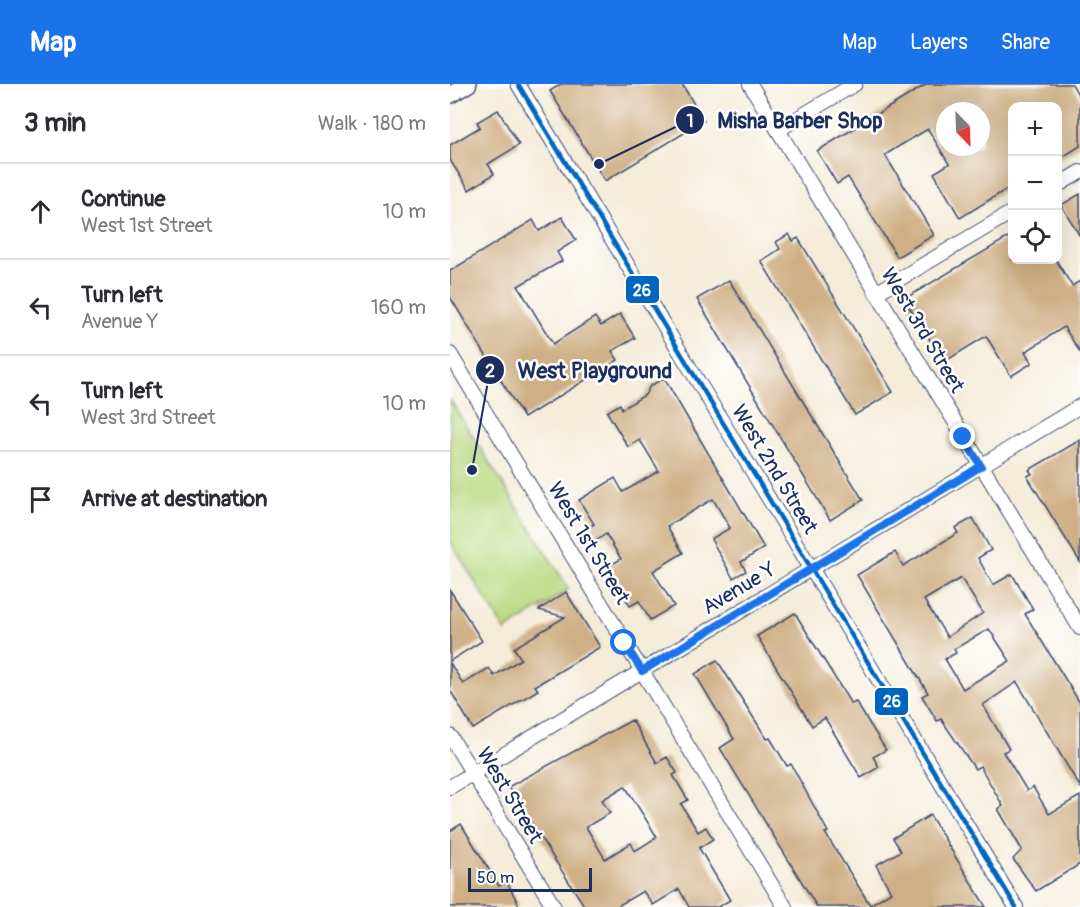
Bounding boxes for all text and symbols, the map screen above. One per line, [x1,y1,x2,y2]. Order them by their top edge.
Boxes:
text: Map [30,25,76,60]
text: Map [842,29,877,56]
text: Layers [910,29,968,56]
text: Share [1001,29,1050,56]
callout: Misha Barber Shop [675,100,895,140]
north arrow [936,102,990,156]
map controls [1008,102,1062,264]
button: + [1008,102,1062,156]
text: 3 min [24,107,86,139]
text: Misha Barber Shop [717,107,883,135]
text: 1 [686,110,694,133]
text: Walk · 180 m [318,111,426,136]
button: − [1008,156,1062,210]
text: Continue [81,185,165,213]
icon: ahead [24,195,57,228]
text: 10 m [382,199,426,224]
button: locate [1008,210,1062,264]
text: West 1st Street [81,213,213,238]
street label: West 3rd Street [875,263,971,398]
line badge: 26 [625,275,660,304]
text: Turn left [81,281,163,309]
text: 26 [633,281,651,301]
icon: left [24,291,57,324]
text: 160 m [371,295,426,320]
text: Avenue Y [81,309,158,334]
callout: West Playground [475,350,684,390]
text: West Playground [518,357,672,385]
text: 2 [485,360,495,383]
text: Turn left [81,377,163,405]
icon: left [24,387,57,420]
text: 10 m [382,391,426,416]
street label: West 2nd Street [725,400,824,539]
text: West 3rd Street [81,405,216,430]
route end [949,423,975,449]
street label: West 1st Street [541,477,636,610]
icon: arrive [24,483,57,516]
text: Arrive at destination [81,485,267,513]
street label: Avenue Y [697,556,781,621]
route start [610,629,636,655]
line badge: 26 [874,687,909,716]
text: 26 [883,692,901,712]
street label: West Street [470,742,549,849]
scale bar [468,865,592,892]
text: 50 m [477,868,514,888]

